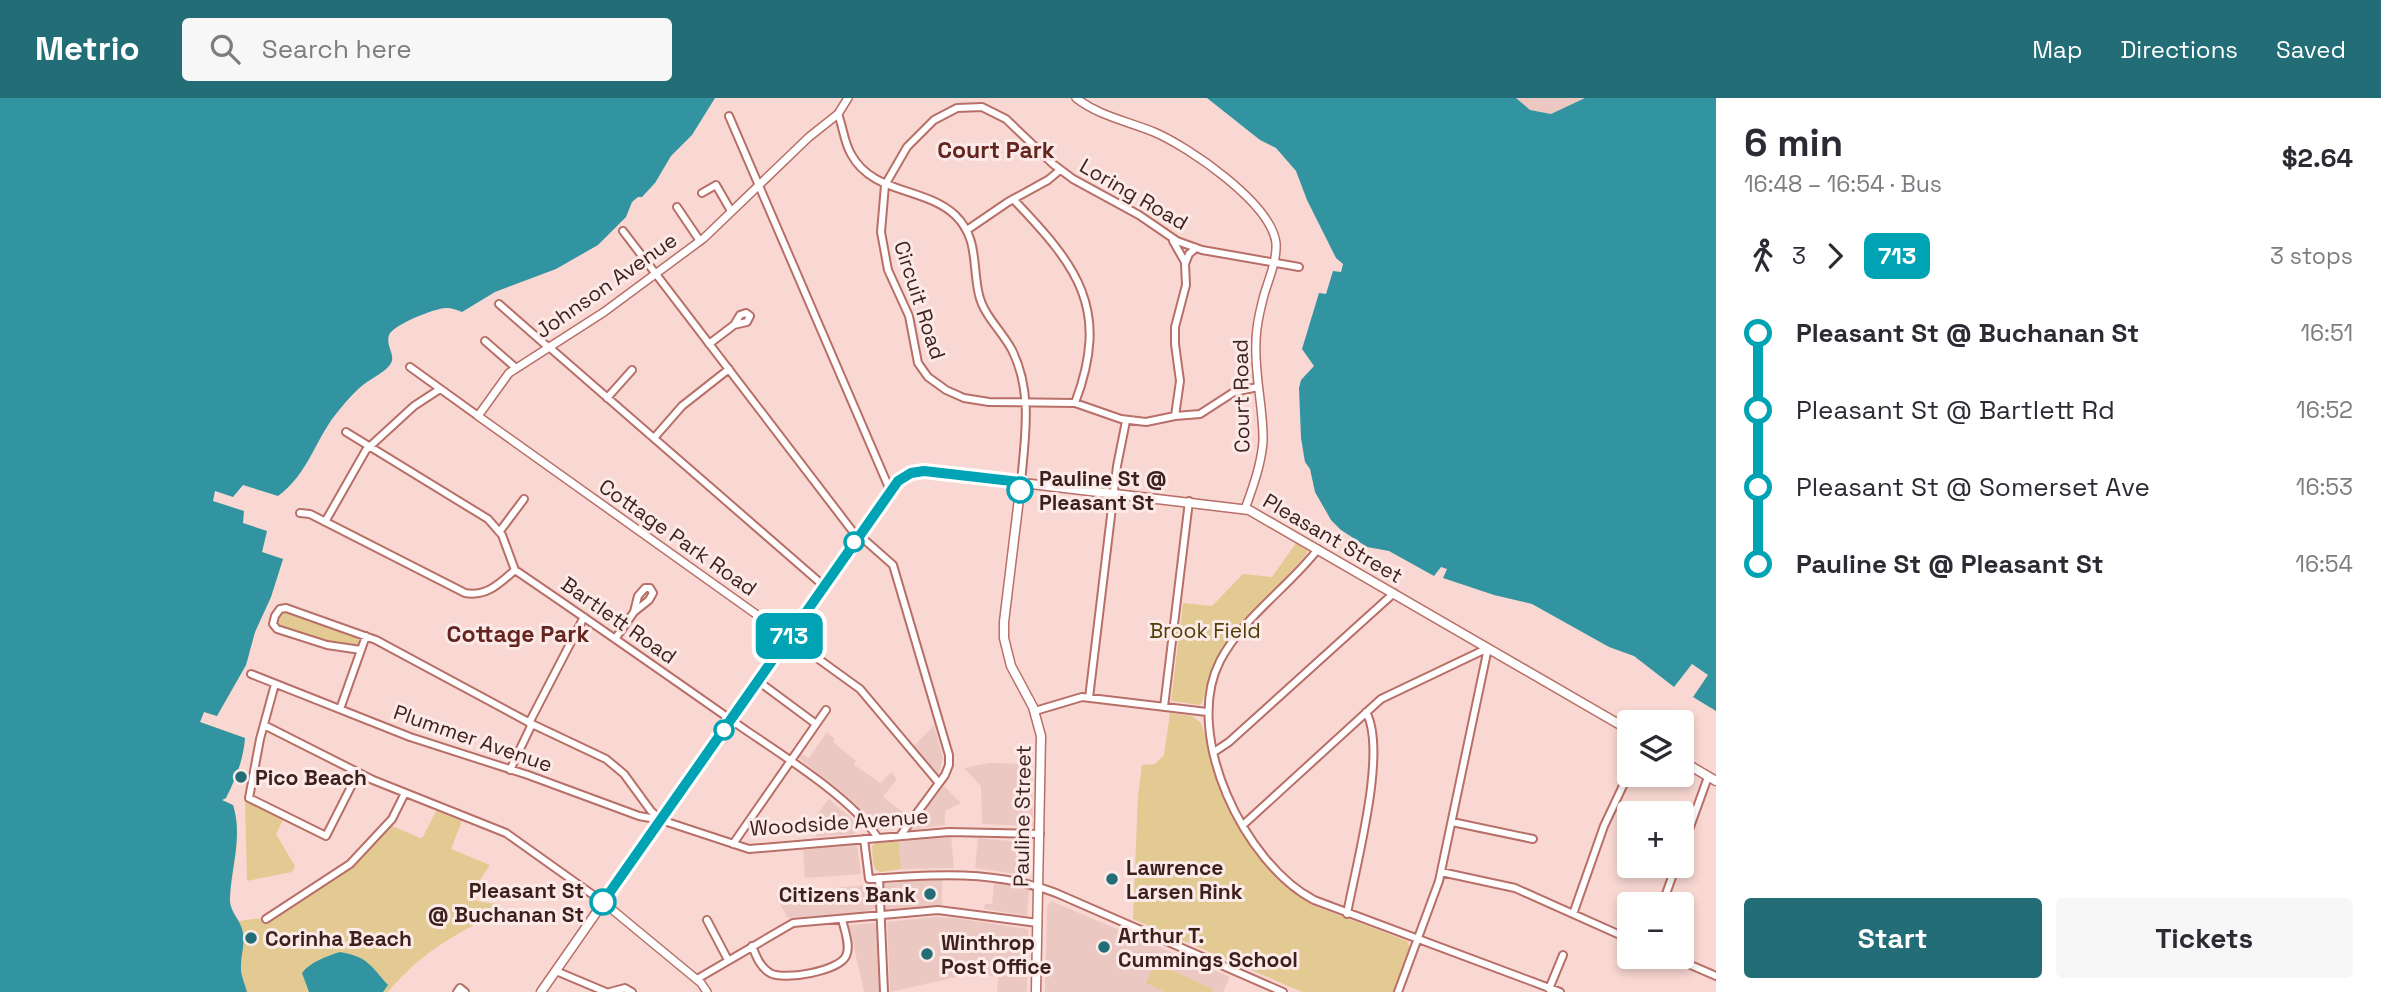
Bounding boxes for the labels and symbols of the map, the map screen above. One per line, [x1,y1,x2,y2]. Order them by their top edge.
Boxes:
district label: Court Park [937,135,1055,165]
street label: Loring Road [1075,152,1193,236]
street label: Johnson Avenue [530,226,682,344]
street label: Circuit Road [888,237,952,363]
street label: Court Road [1227,339,1255,453]
place label: Pauline St @ Pleasant St [1039,465,1167,516]
street label: Cottage Park Road [594,472,762,602]
marker: Pauline St @ Pleasant St [1007,477,1033,503]
street label: Pleasant Street [1258,487,1408,589]
unlabelled marker [844,532,864,552]
street label: Bartlett Road [556,570,682,670]
line badge: 713 [749,613,829,659]
park label: Brook Field [1149,617,1261,644]
district label: Cottage Park [447,619,589,649]
street label: Plummer Avenue [390,698,556,778]
unlabelled marker [714,720,734,740]
street label: Pauline Street [1007,745,1037,887]
place label: Pico Beach [255,764,367,791]
marker: Pico Beach [233,769,249,785]
street label: Woodside Avenue [749,802,929,842]
place label: Lawrence Larsen Rink [1126,854,1243,905]
marker: Lawrence Larsen Rink [1104,871,1120,887]
place label: Pleasant St @ Buchanan St [427,877,584,928]
place label: Citizens Bank [779,881,916,908]
marker: Citizens Bank [922,886,938,902]
marker: Pleasant St @ Buchanan St [590,889,616,915]
place label: Arthur T. Cummings School [1118,922,1298,973]
place label: Corinha Beach [265,925,412,952]
place label: Winthrop Post Office [941,929,1052,980]
marker: Corinha Beach [243,930,259,946]
marker: Arthur T. Cummings School [1096,939,1112,955]
marker: Winthrop Post Office [919,946,935,962]

